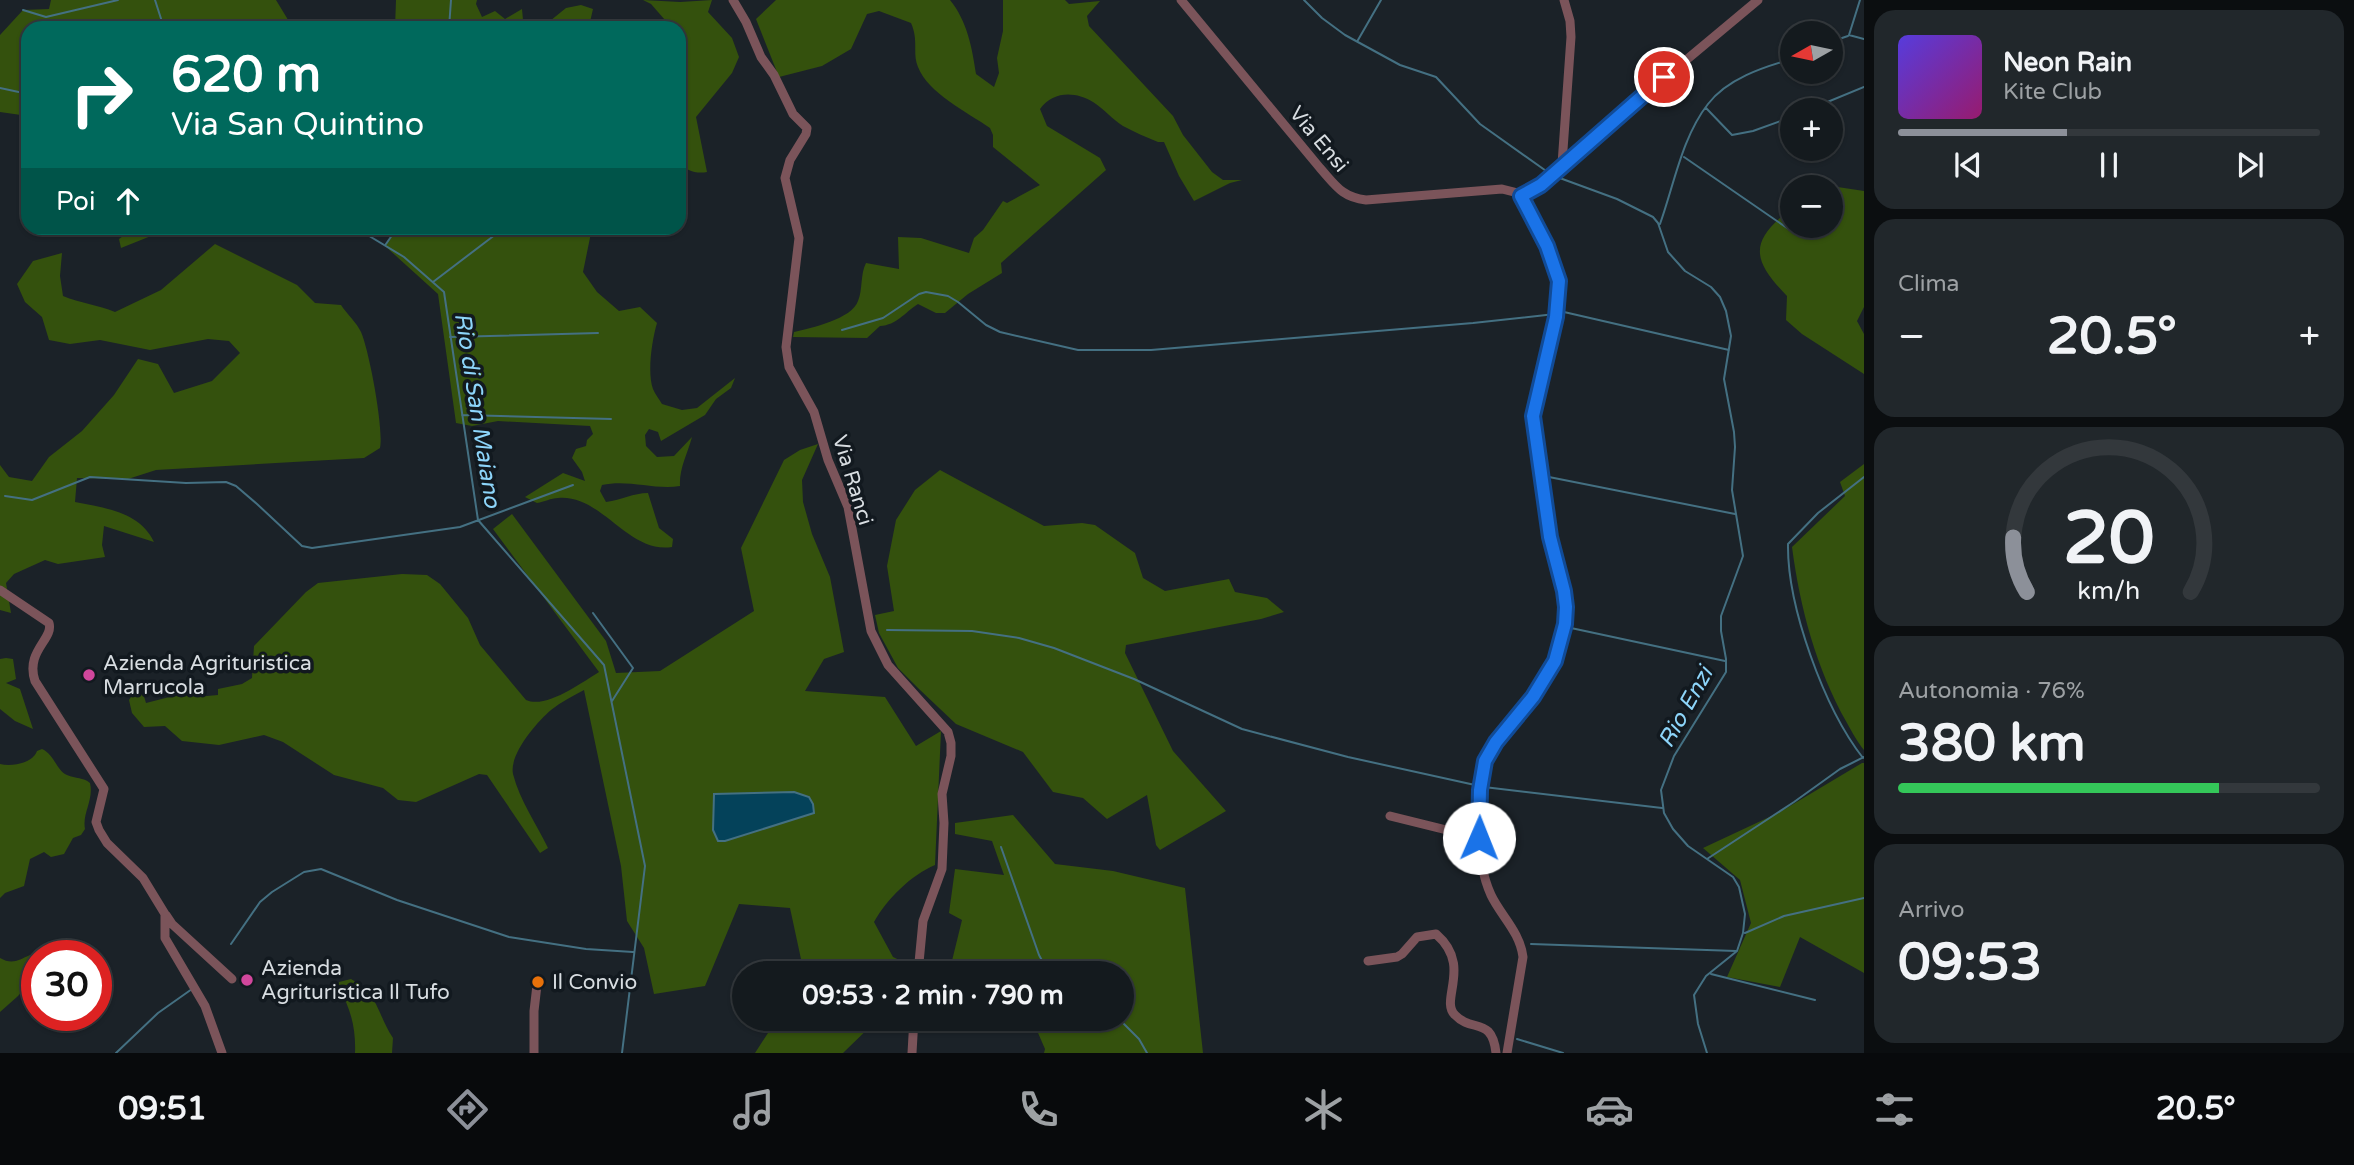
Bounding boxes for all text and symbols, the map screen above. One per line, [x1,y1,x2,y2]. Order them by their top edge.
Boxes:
north arrow [1780,21,1843,84]
map controls [1780,21,1843,238]
text: 620 m [171,46,321,105]
pin [1634,47,1694,107]
text: Neon Rain [2003,47,2132,78]
icon: right [56,49,147,140]
icon: arrive [1645,58,1683,96]
text: Kite Club [2003,78,2102,106]
button: + [1780,98,1843,161]
street label: Via Ensi [1284,101,1353,177]
text: Via San Quintino [171,106,424,144]
icon: previous [1949,146,1987,184]
icon: pause [2090,146,2128,184]
icon: next [2231,146,2269,184]
button: − [1780,175,1843,238]
icon: ahead [109,182,147,220]
text: Poi [56,186,95,217]
text: Clima [1898,270,1959,298]
text: 20.5° [2047,305,2177,368]
water label: Rio di San Maiano [448,311,506,511]
text: − [1898,314,1925,360]
text: + [2299,314,2320,360]
street label: Via Ranci [827,432,878,528]
text: 20 [2063,496,2155,584]
text: km/h [2078,576,2140,606]
place label: Azienda Agrituristica Marrucola [103,651,312,700]
water label: Rio Enzi [1652,659,1721,753]
marker: Azienda Agrituristica Marrucola [81,667,97,683]
text: Autonomia · 76% [1898,677,2085,705]
text: 380 km [1898,712,2086,775]
position arrow [1442,801,1516,875]
text: Arrivo [1898,896,1964,924]
text: 09:53 [1898,931,2042,994]
speed limit sign: 30 [21,940,112,1031]
place label: Azienda Agrituristica Il Tufo [261,956,450,1005]
place label: Il Convio [552,970,637,995]
marker: Azienda Agrituristica Il Tufo [239,972,255,988]
marker: Il Convio [530,974,546,990]
text: 09:53 · 2 min · 790 m [802,980,1064,1011]
icon: directions [443,1085,492,1134]
icon: music [729,1085,778,1134]
icon: phone [1014,1085,1063,1134]
icon: climate [1299,1085,1348,1134]
icon: car [1585,1085,1634,1134]
icon: filters [1870,1085,1919,1134]
text: 09:51 [118,1090,207,1128]
text: 20.5° [2156,1090,2236,1128]

